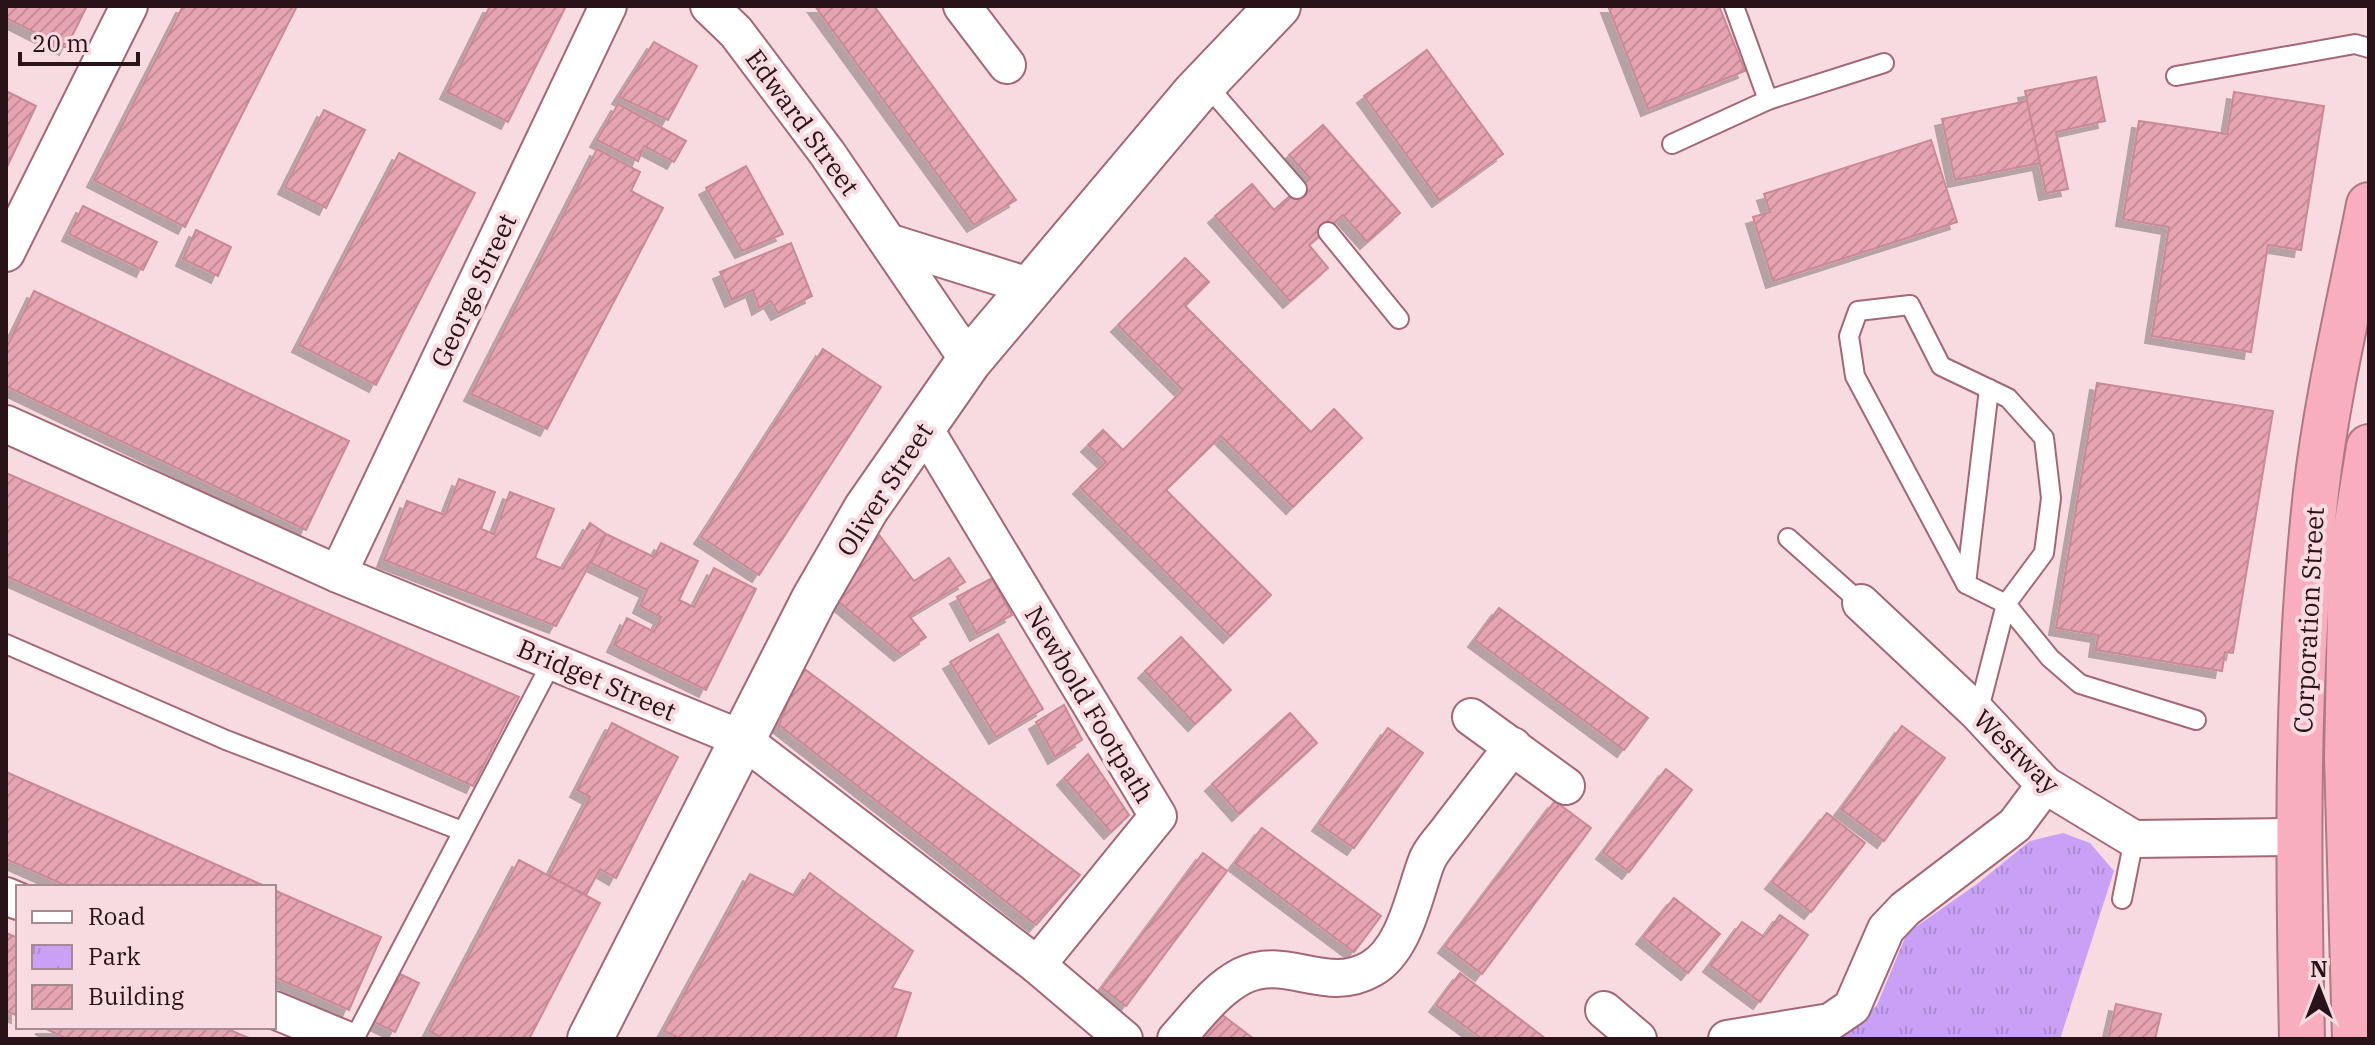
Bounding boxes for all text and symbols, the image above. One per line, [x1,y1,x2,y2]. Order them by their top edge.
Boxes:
scale bar [20,16,138,66]
text: 20 m [32,27,89,59]
street label: Edward Street [738,42,868,202]
street label: George Street [423,208,523,372]
street label: Oliver Street [828,416,940,562]
street label: Corporation Street [2285,506,2331,734]
street label: Newbold Footpath [1018,599,1162,809]
street label: Bridget Street [513,630,681,728]
street label: Westway [1967,701,2068,801]
legend [16,885,276,1029]
text: Road [88,900,145,932]
text: Park [88,940,140,972]
north arrow [2279,949,2359,1029]
text: N [2310,954,2328,983]
text: Building [88,980,184,1012]

